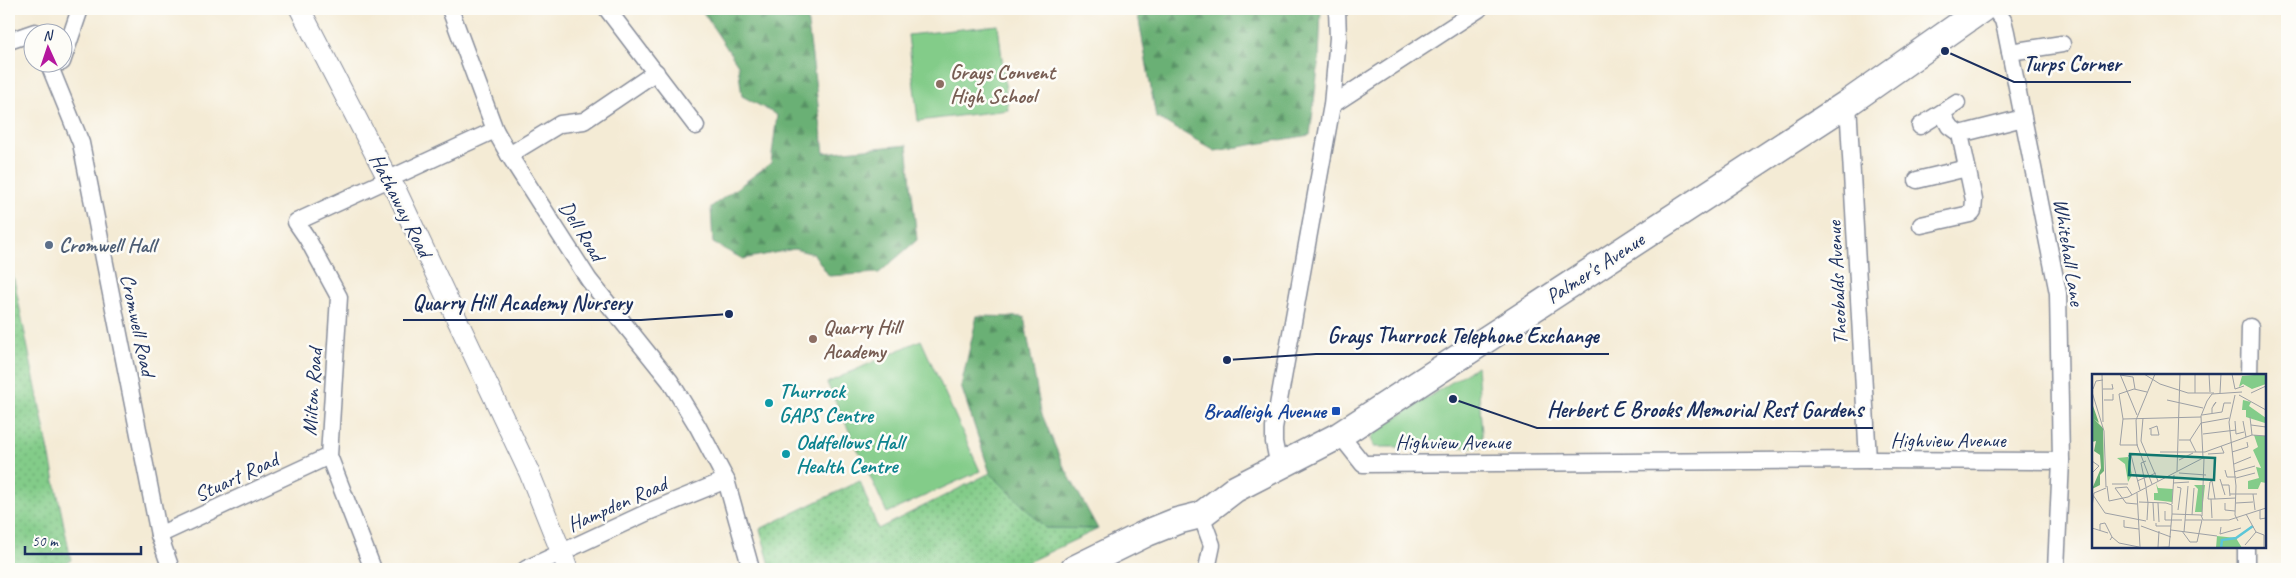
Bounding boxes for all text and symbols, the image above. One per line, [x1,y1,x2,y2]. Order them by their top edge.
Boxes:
north arrow [22,22,72,72]
text: N [43,27,54,44]
callout: Turps Corner [2014,45,2131,82]
text: Turps Corner [2023,50,2123,78]
place label: Grays Convent High School [950,59,1057,109]
marker: Grays Convent High School [934,78,946,90]
street label: Hathaway Road [364,149,440,264]
street label: Dell Road [553,196,612,268]
street label: Whitehall Lane [2048,197,2090,308]
street label: Theobalds Avenue [1821,219,1853,346]
street label: Palmer's Avenue [1541,226,1650,309]
place label: Cromwell Hall [59,232,160,258]
marker: Cromwell Hall [43,239,55,251]
street label: Cromwell Road [115,272,162,381]
callout: Quarry Hill Academy Nursery [403,283,641,320]
text: Quarry Hill Academy Nursery [413,289,634,317]
place label: Quarry Hill Academy [823,314,905,364]
callout: Grays Thurrock Telephone Exchange [1316,317,1609,354]
text: Grays Thurrock Telephone Exchange [1327,322,1600,350]
marker: Quarry Hill Academy [807,333,819,345]
street label: Milton Road [296,344,328,437]
inset map [2092,374,2266,548]
place label: Thurrock GAPS Centre [779,378,875,428]
callout: Herbert E Brooks Memorial Rest Gardens [1537,391,1873,428]
text: Herbert E Brooks Memorial Rest Gardens [1547,396,1865,424]
marker: Thurrock GAPS Centre [763,397,775,409]
place label: Bradleigh Avenue [1203,398,1328,424]
marker: Bradleigh Avenue [1330,405,1342,417]
street label: Highview Avenue [1891,427,2007,453]
place label: Oddfellows Hall Health Centre [796,429,908,479]
street label: Highview Avenue [1396,429,1512,455]
street label: Stuart Road [190,445,285,508]
marker: Oddfellows Hall Health Centre [780,448,792,460]
street label: Hampden Road [563,469,674,537]
scale bar [25,523,141,555]
text: 50 m [32,532,59,551]

